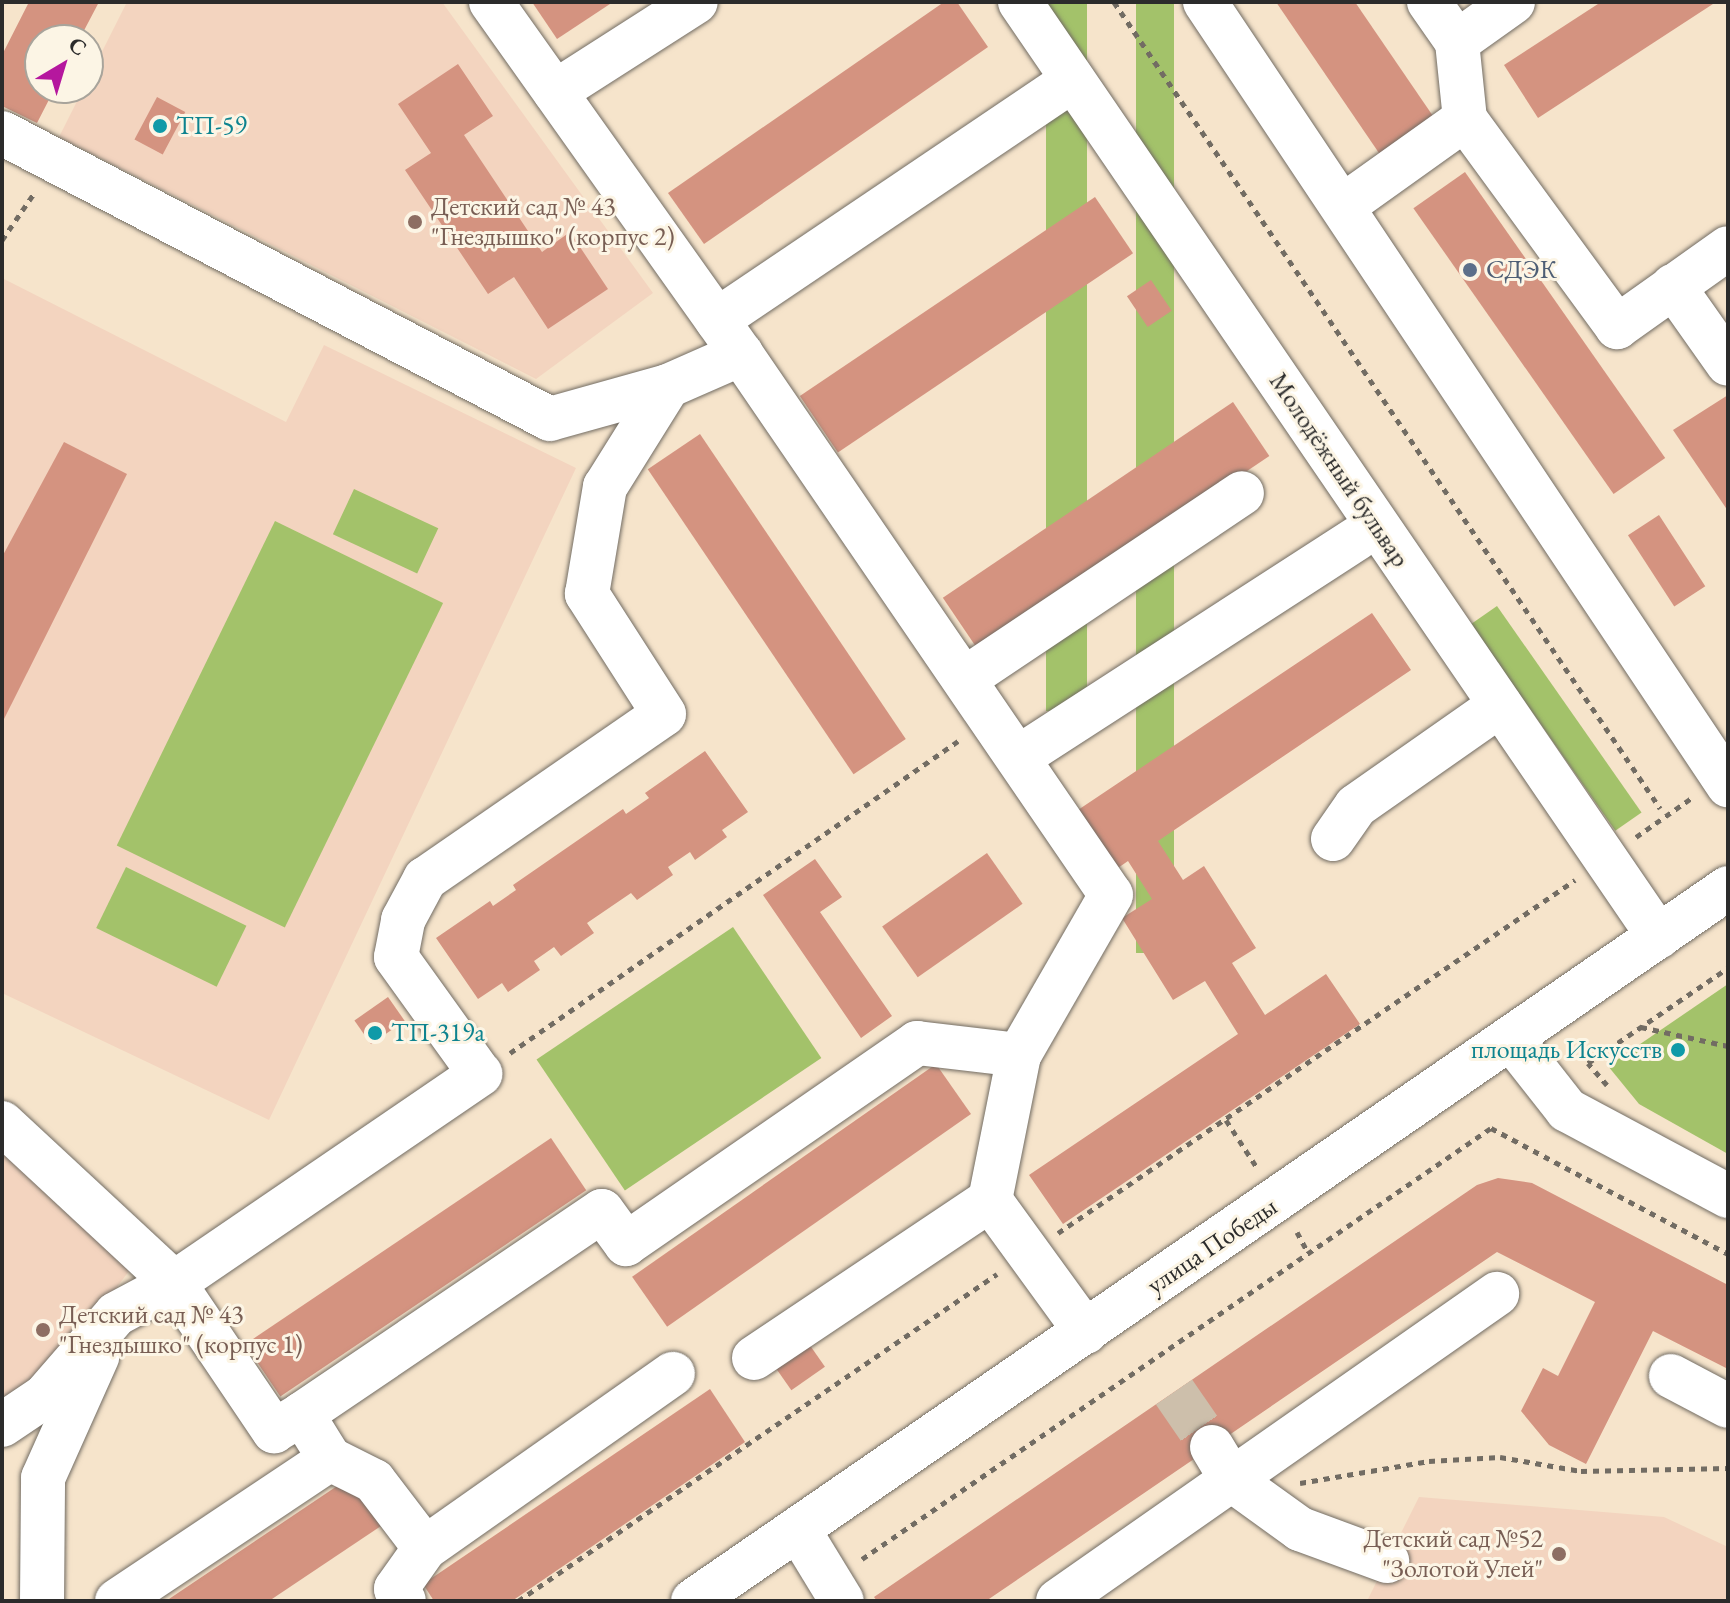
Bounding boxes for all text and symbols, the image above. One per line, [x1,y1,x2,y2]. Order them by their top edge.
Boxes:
north arrow [24,24,104,104]
text: С [63,30,93,62]
place label: ТП-59 [176,110,247,142]
marker: ТП-59 [151,117,169,135]
place label: Детский сад № 43 "Гнездышко" (корпус 2) [431,191,675,252]
marker: Детский сад № 43 "Гнездышко" (корпус 2) [406,213,424,231]
place label: СДЭК [1486,254,1557,286]
marker: СДЭК [1461,261,1479,279]
street label: Молодёжный бульвар [1262,367,1416,573]
place label: ТП-319а [391,1017,485,1049]
marker: ТП-319а [366,1024,384,1042]
place label: площадь Искусств [1471,1034,1662,1066]
marker: площадь Искусств [1669,1041,1687,1059]
street label: улица Победы [1141,1191,1283,1301]
place label: Детский сад № 43 "Гнездышко" (корпус 1) [59,1299,303,1360]
marker: Детский сад № 43 "Гнездышко" (корпус 1) [34,1321,52,1339]
place label: Детский сад №52 "Золотой Улей" [1363,1523,1543,1584]
marker: Детский сад №52 "Золотой Улей" [1550,1545,1568,1563]

